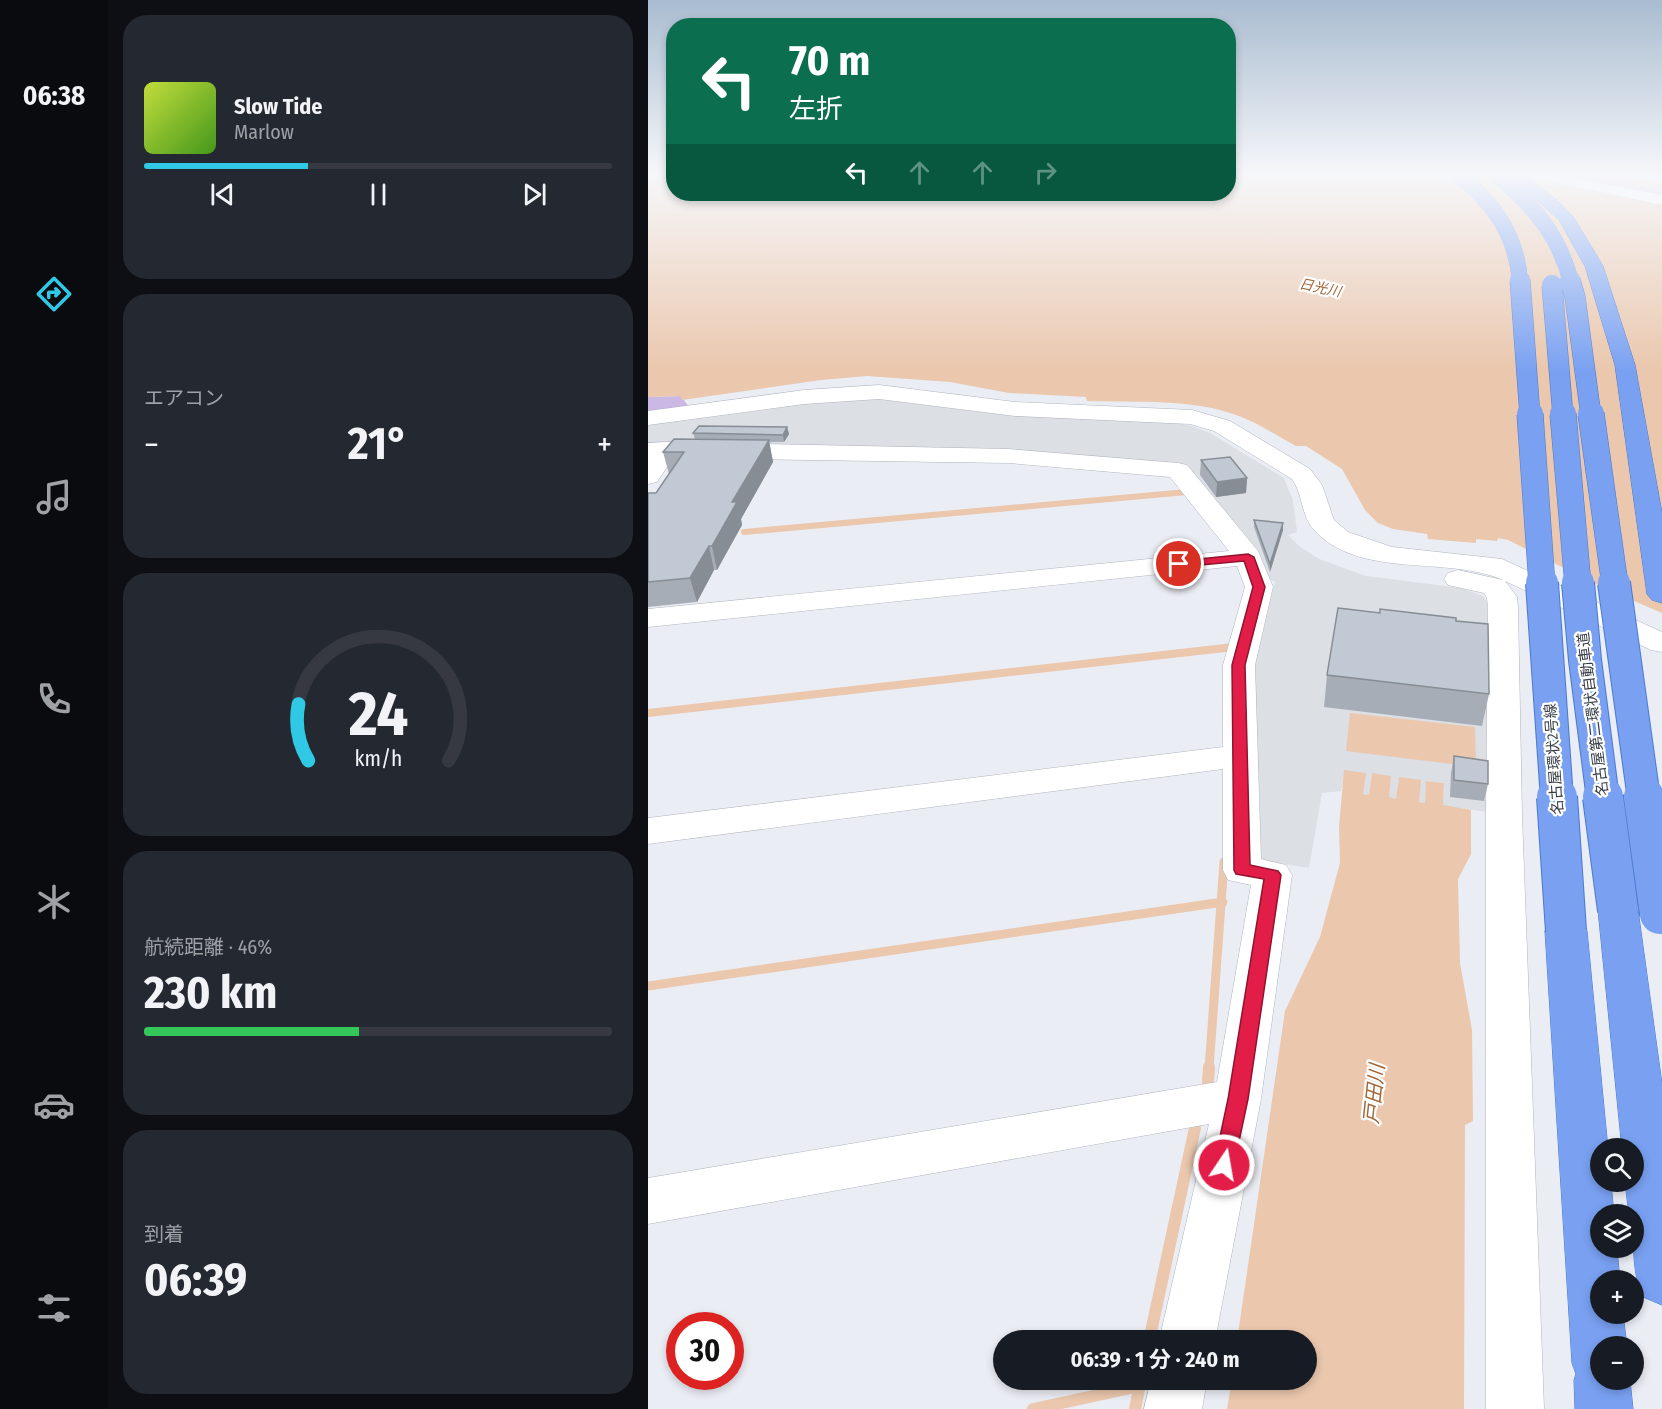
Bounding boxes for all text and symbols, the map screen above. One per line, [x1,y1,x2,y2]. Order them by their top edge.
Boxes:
text: 70 m [789,36,870,86]
icon: left [690,42,768,120]
text: 06:38 [23,80,85,112]
text: Slow Tide [234,93,322,120]
text: 左折 [789,93,843,125]
text: Marlow [234,120,294,144]
icon: left [840,156,873,189]
icon: ahead [903,156,936,189]
icon: ahead [966,156,999,189]
icon: right [1029,156,1062,189]
icon: previous [206,178,239,211]
icon: pause [362,178,395,211]
icon: next [518,178,551,211]
icon: directions [33,273,75,315]
water label: 日光川 [1298,275,1344,301]
text: エアコン [144,386,224,410]
text: 21° [348,417,408,471]
text: − [144,425,159,465]
text: + [597,425,612,465]
icon: music [33,476,75,518]
pin [1153,538,1204,589]
icon: arrive [1162,547,1195,580]
street label: 名古屋第二環状自動車道 [1574,631,1612,797]
icon: phone [33,678,75,720]
text: 24 [347,678,408,753]
street label: 名古屋環状2号線 [1541,703,1567,815]
text: km/h [354,747,402,773]
icon: climate [33,881,75,923]
text: 航続距離 · 46% [144,935,272,959]
text: 230 km [144,966,277,1020]
water label: 戸田川 [1359,1061,1389,1125]
icon: car [33,1084,75,1126]
position arrow [1192,1133,1256,1197]
map controls [1590,1138,1644,1390]
button: search [1590,1138,1644,1192]
button: layers [1590,1204,1644,1258]
text: 到着 [144,1222,184,1246]
text: 06:39 [144,1253,247,1307]
button: + [1590,1270,1644,1324]
icon: filters [33,1287,75,1329]
speed limit sign: 30 [666,1312,744,1390]
button: − [1590,1336,1644,1390]
text: 06:39 · 1 分 · 240 m [1070,1346,1240,1373]

